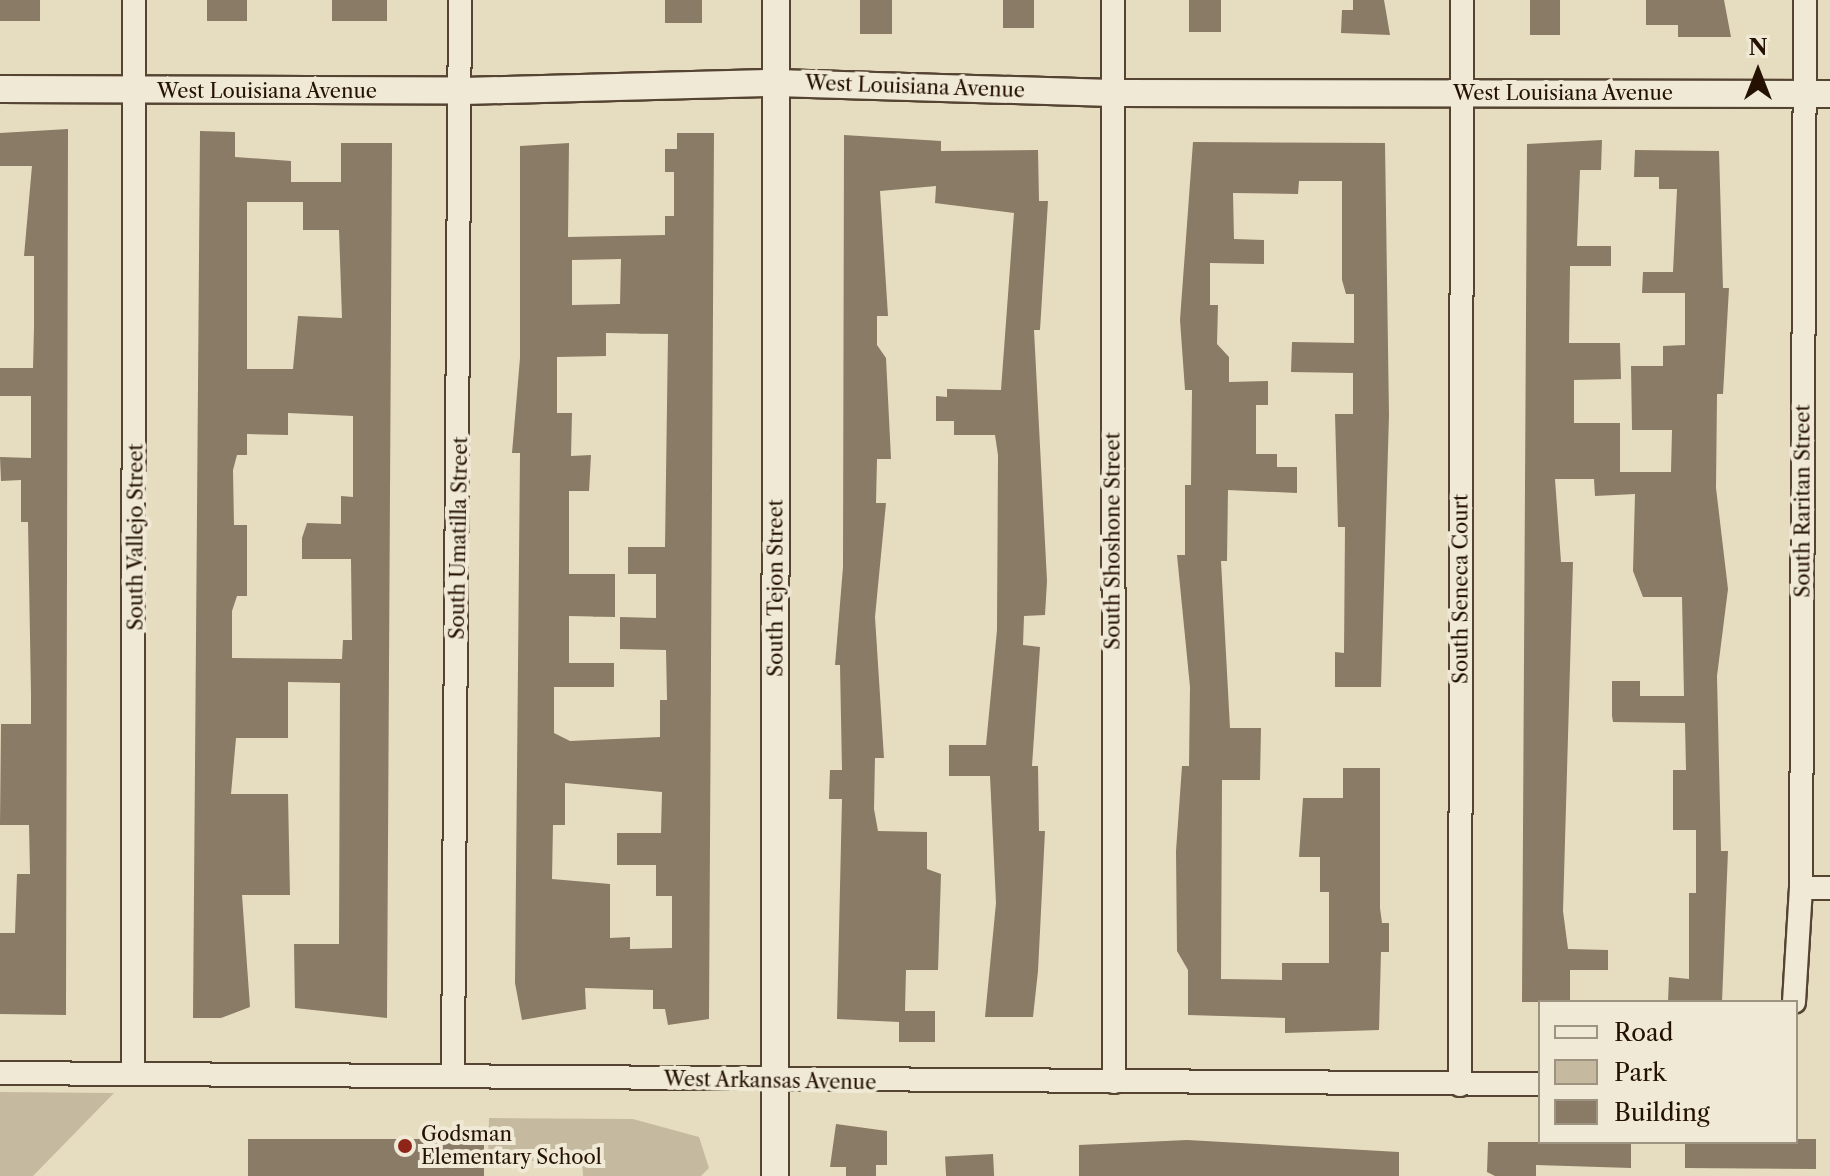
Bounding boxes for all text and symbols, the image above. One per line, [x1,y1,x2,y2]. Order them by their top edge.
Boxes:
north arrow [1718,32,1798,112]
text: N [1748,34,1768,61]
street label: West Louisiana Avenue [804,71,1026,103]
street label: West Louisiana Avenue [157,79,377,103]
street label: West Louisiana Avenue [1453,81,1673,105]
street label: South Raritan Street [1791,404,1815,598]
street label: South Shoshone Street [1101,432,1125,650]
street label: South Umatilla Street [445,436,473,640]
street label: South Vallejo Street [124,443,148,631]
street label: South Seneca Court [1449,494,1473,684]
street label: South Tejon Street [764,499,788,677]
legend [1538,1000,1798,1144]
text: Road [1614,1018,1673,1047]
text: Park [1614,1058,1666,1087]
street label: West Arkansas Avenue [663,1067,877,1095]
text: Building [1614,1098,1710,1127]
place label: Godsman Elementary School [421,1122,602,1169]
marker: Godsman Elementary School [396,1137,414,1155]

